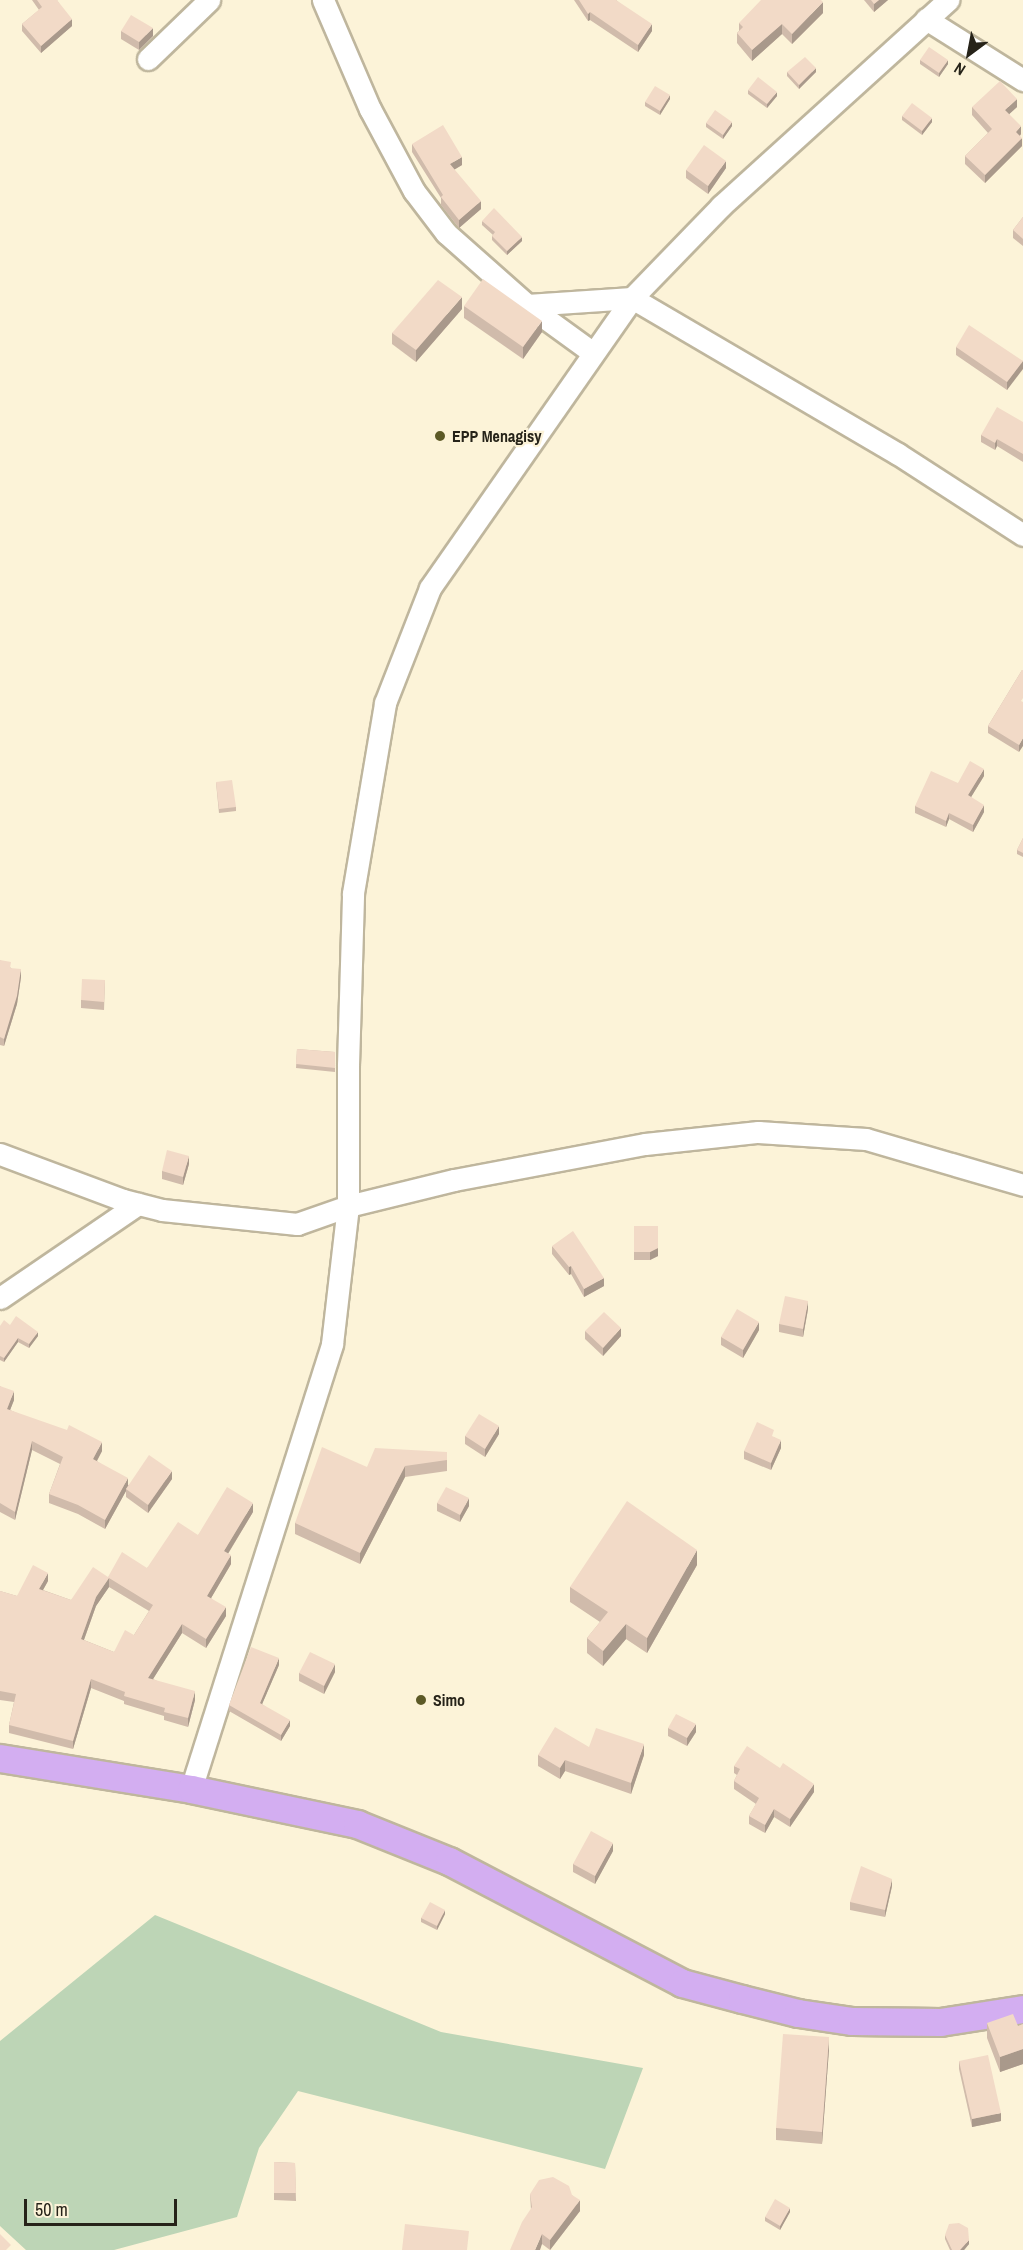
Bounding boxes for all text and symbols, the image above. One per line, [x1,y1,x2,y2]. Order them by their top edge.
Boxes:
north arrow [939,24,999,84]
text: N [950,57,969,81]
place label: EPP Menagisy [452,426,542,446]
marker: EPP Menagisy [433,429,447,443]
place label: Simo [433,1690,465,1710]
marker: Simo [414,1693,428,1707]
scale bar [27,2187,180,2225]
text: 50 m [35,2197,68,2222]

